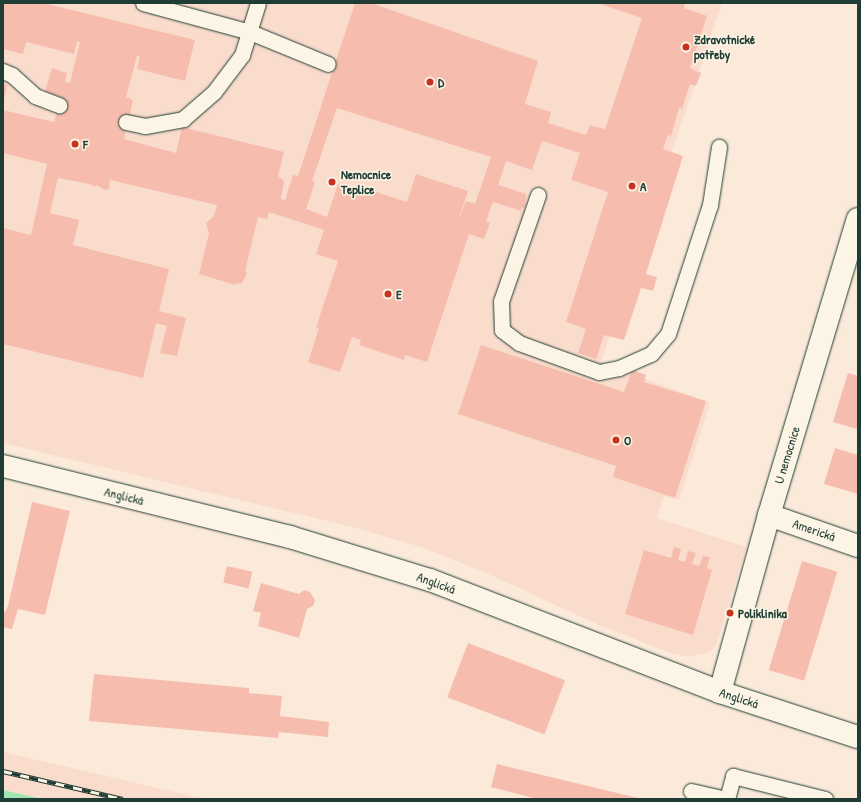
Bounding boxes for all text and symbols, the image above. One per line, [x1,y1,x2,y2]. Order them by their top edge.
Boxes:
place label: Zdravotnické potřeby [694,32,755,63]
marker: Zdravotnické potřeby [681,42,691,52]
place label: D [438,74,444,90]
marker: D [425,77,435,87]
place label: F [83,136,88,152]
marker: F [70,139,80,149]
place label: Nemocnice Teplice [341,167,391,198]
marker: Nemocnice Teplice [326,176,338,188]
place label: A [640,178,646,194]
marker: A [627,181,637,191]
place label: E [396,286,402,302]
marker: E [383,289,393,299]
street label: U nemocnice [771,424,803,486]
place label: O [624,432,631,448]
marker: O [611,435,621,445]
street label: Anglická [103,484,145,508]
street label: Americká [791,515,837,545]
street label: Anglická [415,569,457,597]
place label: Poliklinika [738,605,787,621]
marker: Poliklinika [725,608,735,618]
street label: Anglická [718,684,760,712]

